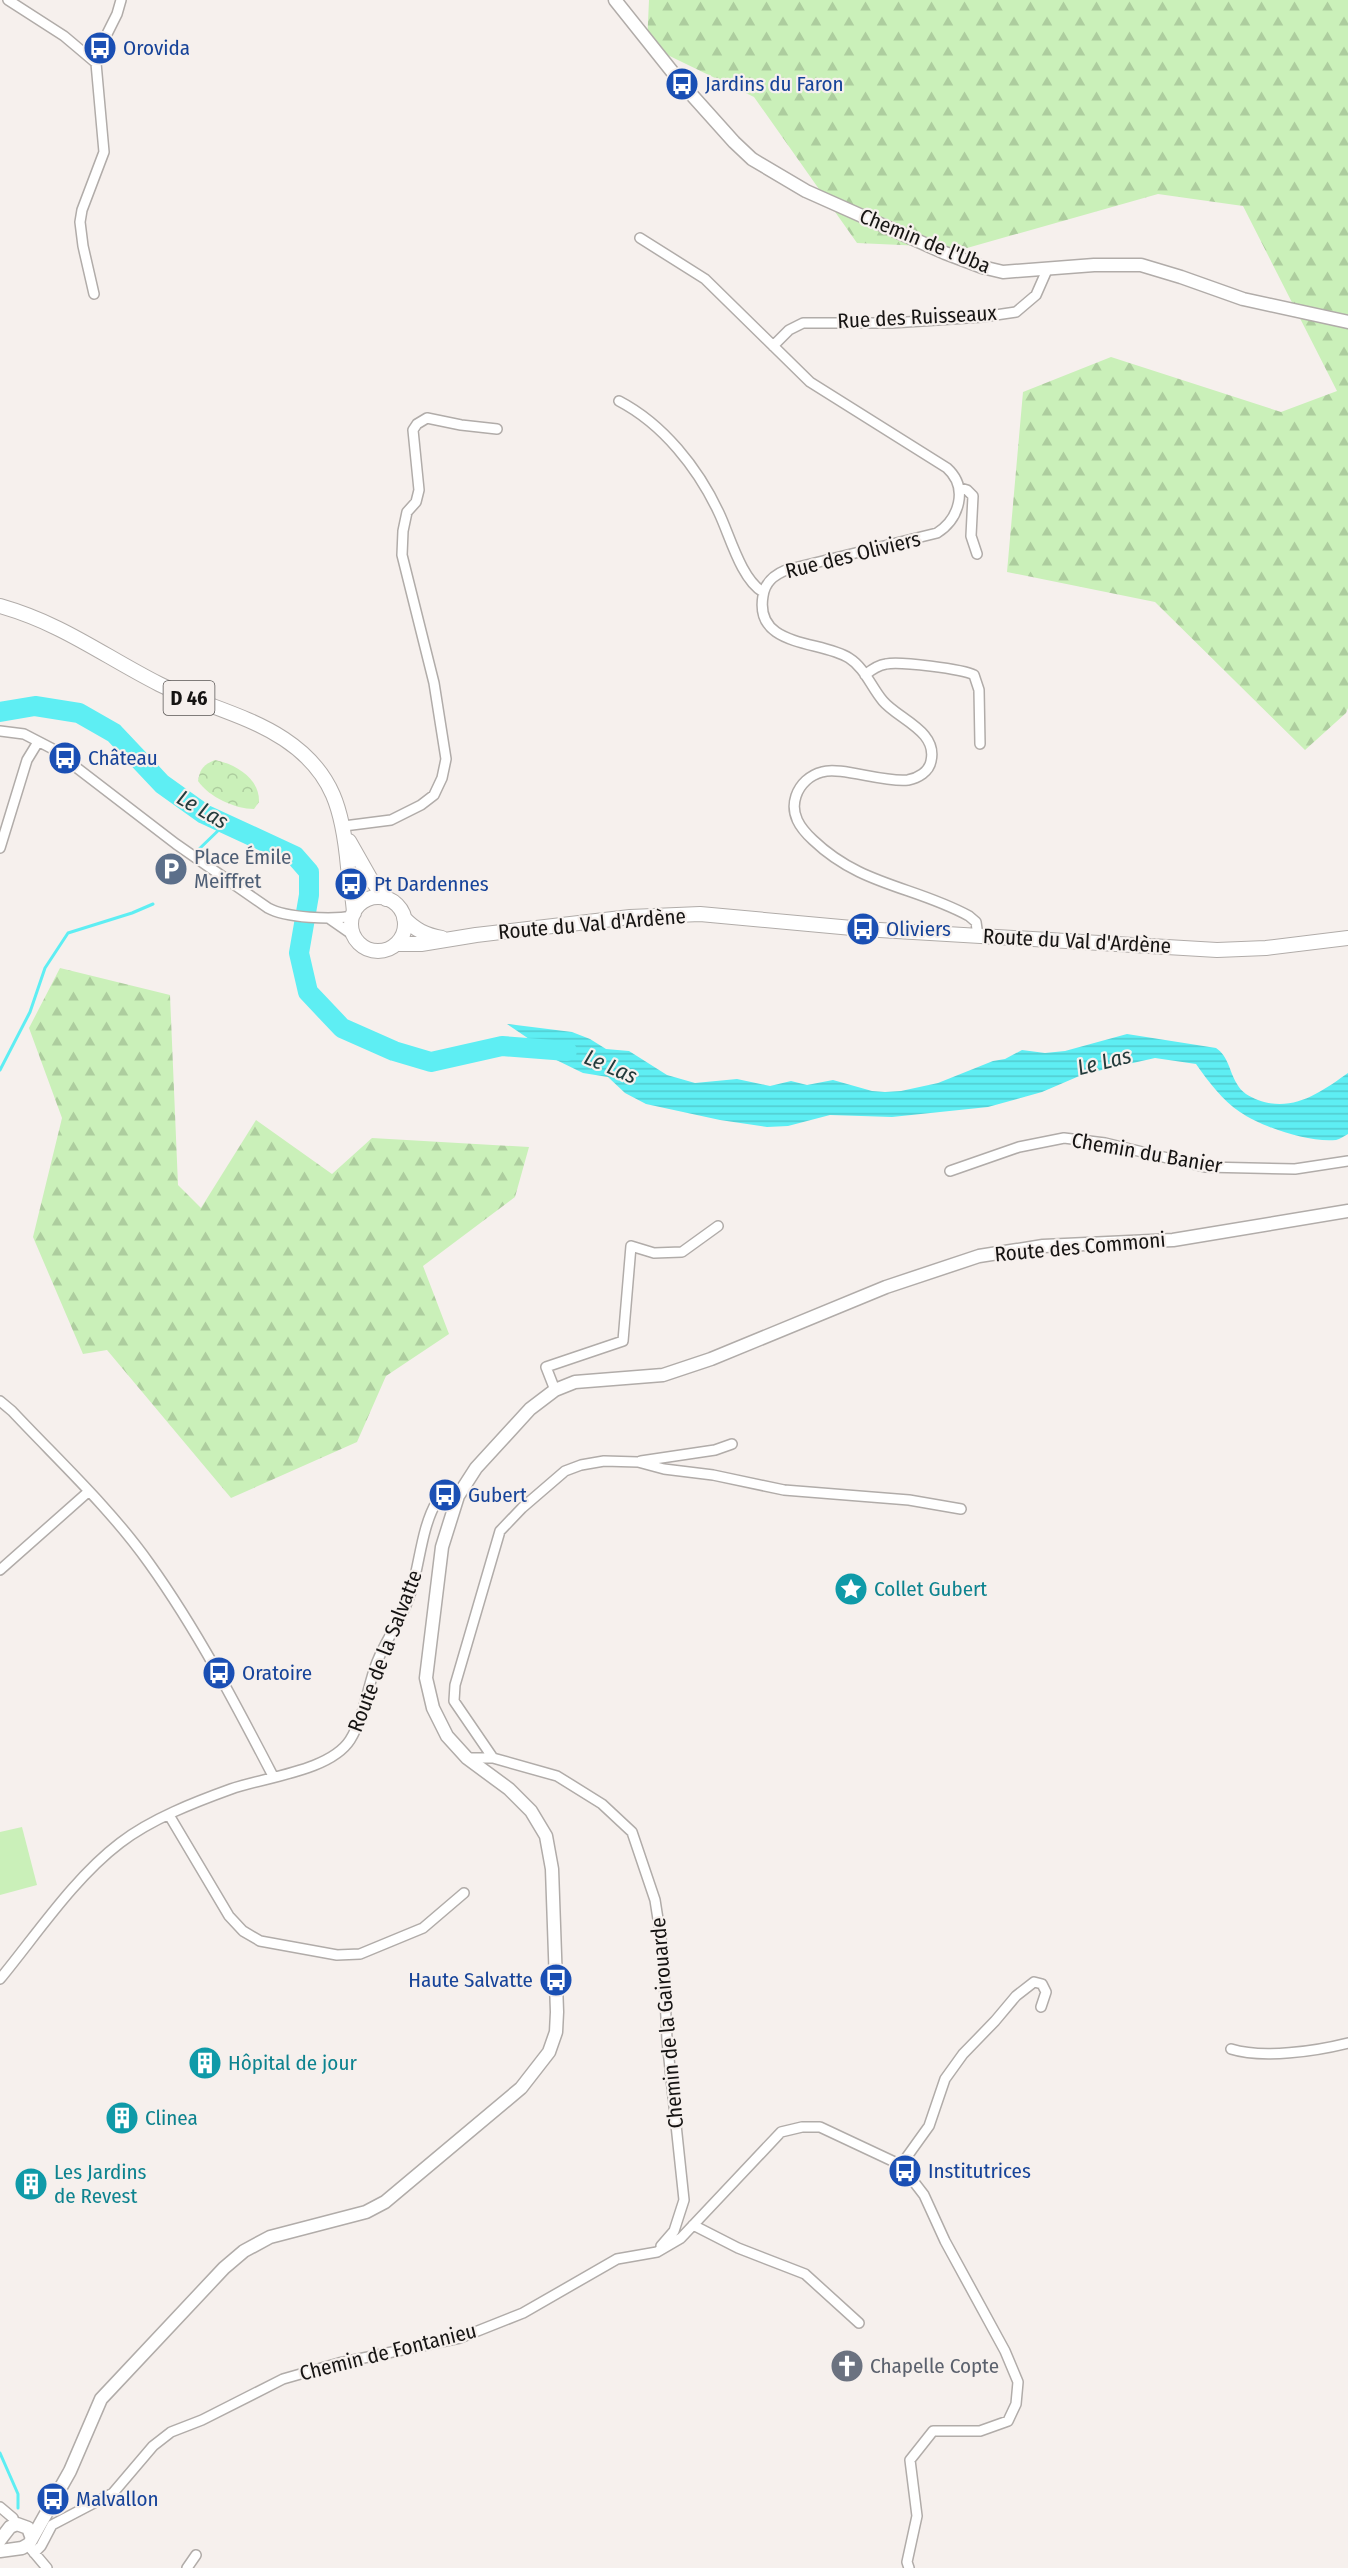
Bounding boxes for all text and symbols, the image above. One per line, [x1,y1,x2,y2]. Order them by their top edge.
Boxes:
bus stop icon: Orovida [82,30,118,66]
place label: Orovida [123,35,190,61]
bus stop icon: Jardins du Faron [664,66,700,102]
place label: Jardins du Faron [705,71,844,97]
street label: Chemin de l'Uba [856,203,994,279]
street label: Rue des Ruisseaux [837,300,998,334]
street label: Rue des Oliviers [783,526,923,584]
road number: D 46 [164,681,214,715]
bus stop icon: Château [47,740,83,776]
place label: Château [88,745,158,771]
water label: Le Las [172,784,233,835]
place label: Place Émile Meiffret [194,844,291,894]
parking icon: Place Émile Meiffret [153,851,189,887]
bus stop icon: Pt Dardennes [333,866,369,902]
place label: Pt Dardennes [374,871,489,897]
street label: Route du Val d'Ardène [497,903,687,945]
bus stop icon: Oliviers [845,911,881,947]
place label: Oliviers [886,916,951,942]
street label: Route du Val d'Ardène [982,923,1172,959]
water label: Le Las [1074,1042,1134,1081]
water label: Le Las [580,1043,641,1090]
street label: Chemin du Banier [1070,1127,1225,1179]
street label: Route des Commoni [993,1227,1167,1267]
bus stop icon: Gubert [427,1477,463,1513]
place label: Gubert [468,1482,527,1508]
street label: Route de la Salvatte [342,1566,428,1736]
place icon: Collet Gubert [833,1571,869,1607]
place label: Collet Gubert [874,1576,987,1602]
bus stop icon: Oratoire [201,1655,237,1691]
place label: Oratoire [242,1660,312,1686]
street label: Chemin de la Gairouarde [645,1916,689,2130]
bus stop icon: Haute Salvatte [538,1962,574,1998]
place label: Haute Salvatte [408,1967,533,1993]
building icon: Hôpital de jour [187,2045,223,2081]
place label: Hôpital de jour [228,2050,357,2076]
building icon: Clinea [104,2100,140,2136]
place label: Clinea [145,2105,198,2131]
bus stop icon: Institutrices [887,2153,923,2189]
place label: Institutrices [928,2158,1031,2184]
place label: Les Jardins de Revest [54,2159,146,2209]
building icon: Les Jardins de Revest [13,2166,49,2202]
street label: Chemin de Fontanieu [297,2317,479,2387]
church icon: Chapelle Copte [829,2348,865,2384]
place label: Chapelle Copte [870,2353,999,2379]
bus stop icon: Malvallon [35,2481,71,2517]
place label: Malvallon [76,2486,159,2512]

